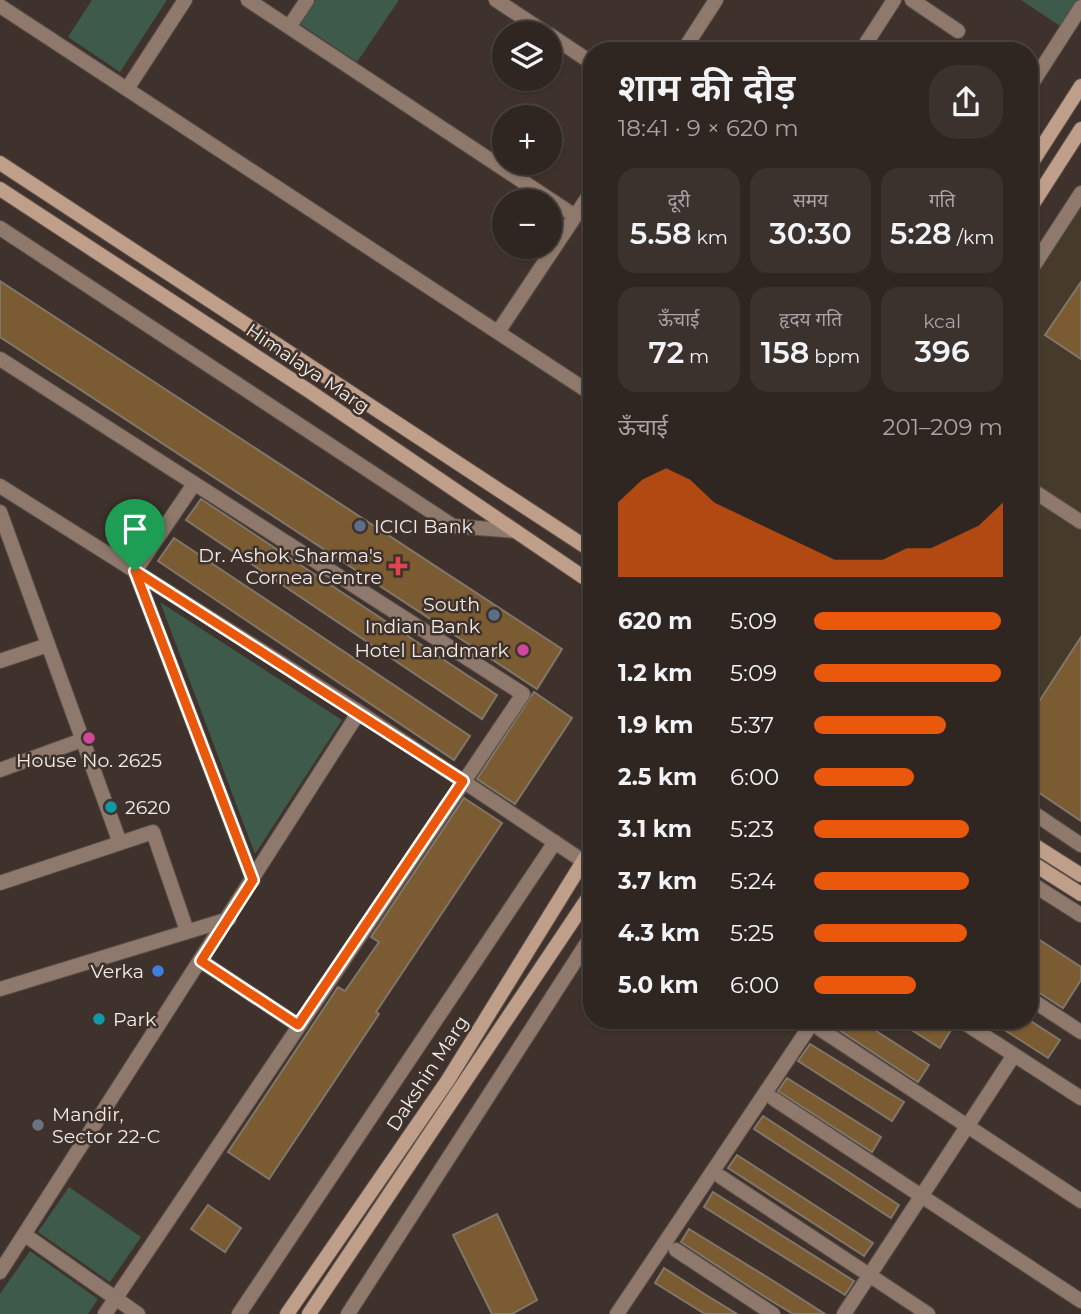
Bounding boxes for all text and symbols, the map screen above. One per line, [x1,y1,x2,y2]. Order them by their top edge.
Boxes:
map controls [492,21,562,259]
button: layers [492,21,562,91]
text: शाम की दौड़ [618,64,795,111]
button: share [929,65,1003,139]
button: + [492,105,562,175]
text: 18:41 · 9 × 620 m [618,114,799,142]
button: − [492,189,562,259]
text: दूरी [667,189,690,212]
text: समय [793,189,828,212]
text: गति [929,189,955,212]
text: 5.58 [630,215,692,252]
text: 30:30 [769,215,852,252]
text: 5:28 [890,215,952,252]
text: km [692,226,728,249]
text: /km [952,226,995,249]
text: ऊँचाई [658,308,699,331]
text: हृदय गति [779,308,842,331]
text: kcal [923,310,961,333]
street label: Himalaya Marg [242,319,374,418]
text: 396 [915,333,970,370]
text: 72 [648,334,684,371]
text: 158 [761,334,809,371]
text: m [684,345,709,368]
text: bpm [809,345,860,368]
text: ऊँचाई [618,413,668,441]
text: 201–209 m [883,413,1003,441]
pin [105,499,165,571]
icon: arrive [116,510,154,548]
place label: ICICI Bank [374,515,474,538]
marker: ICICI Bank [352,518,368,534]
place label: Dr. Ashok Sharma's Cornea Centre [198,544,382,589]
marker: Dr. Ashok Sharma's Cornea Centre [388,556,408,576]
place label: South Indian Bank [365,593,481,638]
marker: South Indian Bank [486,607,502,623]
text: 620 m [618,607,692,635]
text: 5:09 [730,607,777,635]
place label: Hotel Landmark [354,639,510,662]
marker: Hotel Landmark [515,642,531,658]
text: 1.2 km [618,659,692,687]
text: 5:09 [730,659,777,687]
text: 1.9 km [618,711,693,739]
text: 5:37 [730,711,774,739]
marker: House No. 2625 [81,730,97,746]
place label: House No. 2625 [16,749,162,772]
text: 2.5 km [618,763,697,791]
text: 6:00 [730,763,779,791]
place label: 2620 [125,796,171,819]
marker: 2620 [103,799,119,815]
text: 3.1 km [618,815,692,843]
text: 5:23 [730,815,774,843]
text: 3.7 km [618,867,697,895]
text: 5:24 [730,867,776,895]
text: 4.3 km [618,919,700,947]
text: 5:25 [730,919,774,947]
place label: Verka [90,960,144,983]
marker: Verka [150,963,166,979]
text: 5.0 km [618,971,699,999]
text: 6:00 [730,971,779,999]
place label: Park [113,1008,157,1031]
marker: Park [91,1011,107,1027]
street label: Dakshin Marg [382,1011,473,1135]
place label: Mandir, Sector 22-C [52,1103,160,1148]
marker: Mandir, Sector 22-C [30,1117,46,1133]

